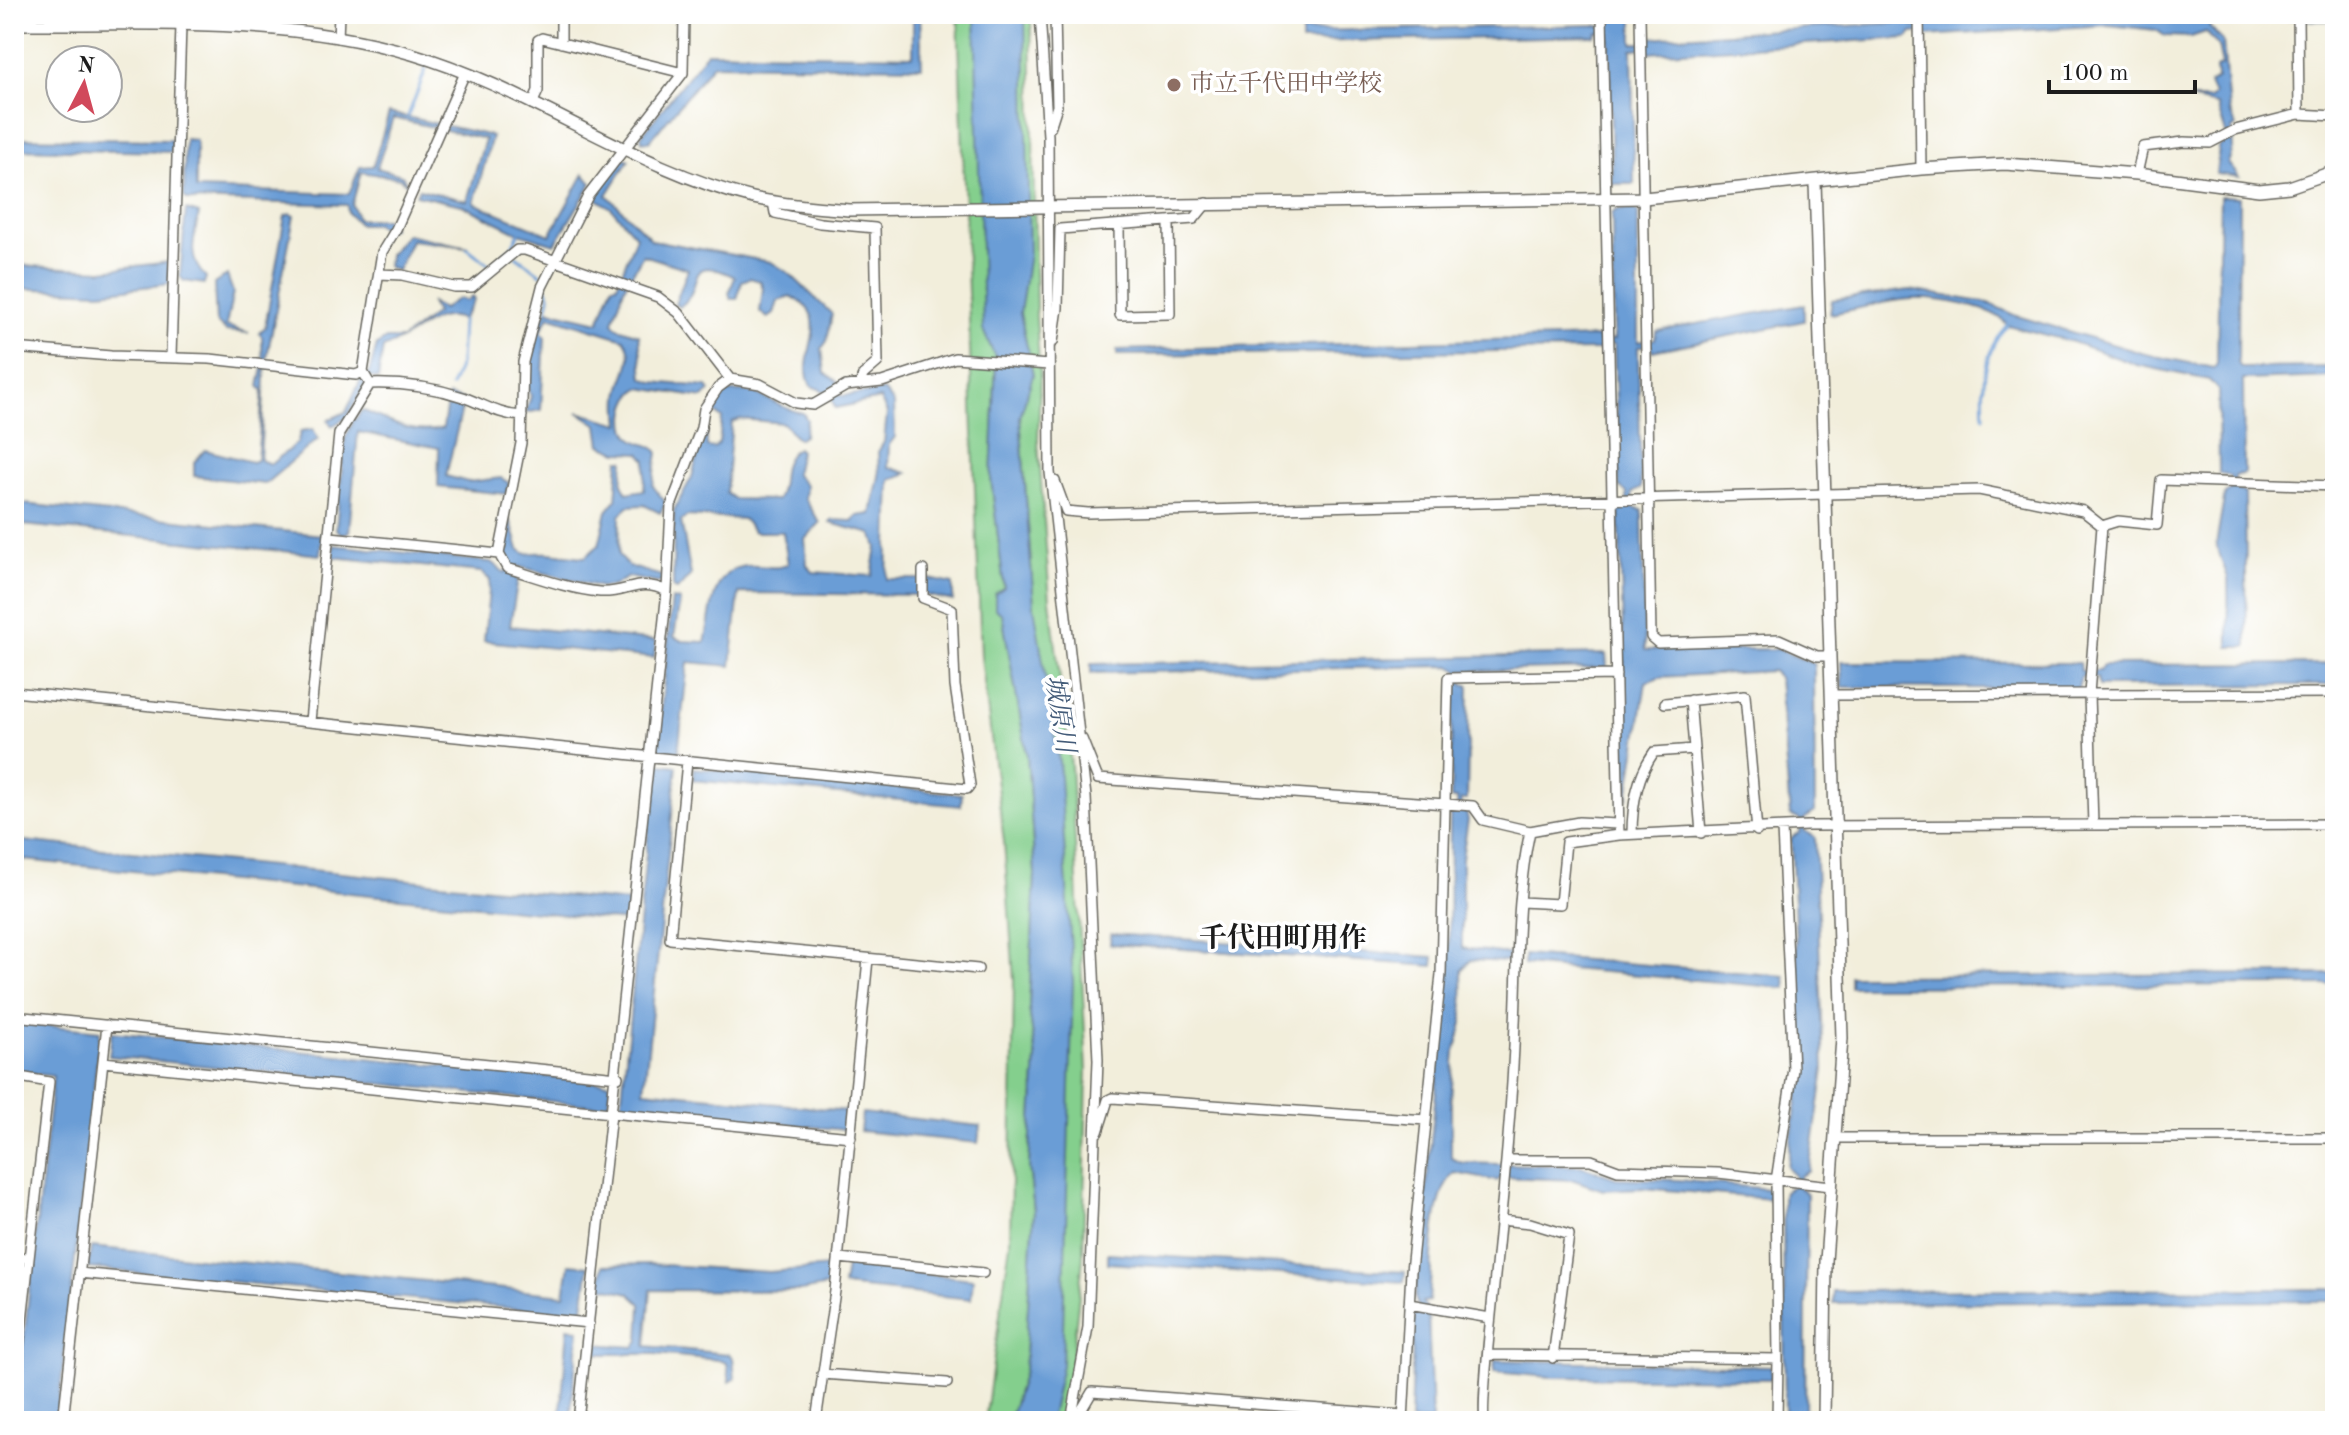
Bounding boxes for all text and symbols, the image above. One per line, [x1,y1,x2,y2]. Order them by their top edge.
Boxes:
north arrow [44,44,124,124]
scale bar [2049,44,2195,94]
text: N [76,54,96,78]
text: 100 m [2061,62,2129,86]
place label: 市立千代田中学校 [1190,70,1382,97]
marker: 市立千代田中学校 [1165,76,1183,94]
water label: 城原川 [1040,673,1080,758]
district label: 千代田町用作 [1199,922,1367,954]

